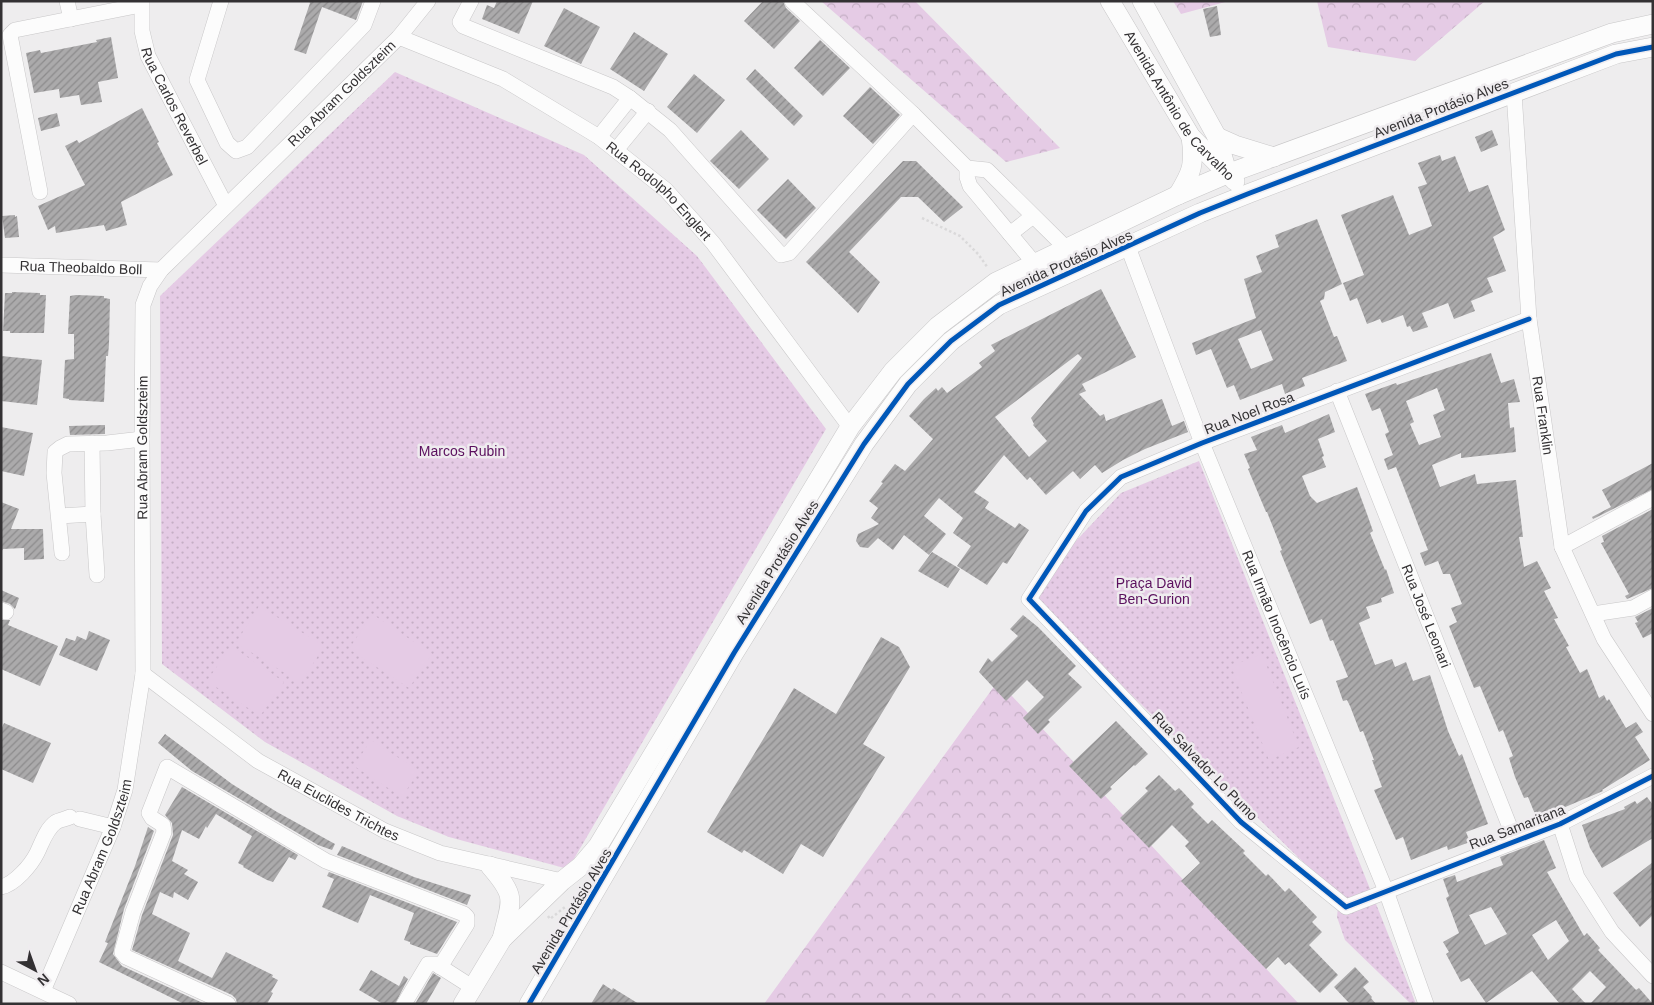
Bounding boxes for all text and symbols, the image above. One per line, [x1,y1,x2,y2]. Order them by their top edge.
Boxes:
street label: Avenida Antônio de Carvalho [1121,28,1238,184]
street label: Rua Abram Goldszteim [285,37,399,149]
street label: Rua Carlos Reverbel [138,46,211,167]
street label: Avenida Protásio Alves [1371,75,1511,141]
street label: Rua Rodolpho Englert [603,138,715,243]
street label: Avenida Protásio Alves [997,227,1135,299]
street label: Rua Theobaldo Boll [19,258,143,277]
street label: Rua Abram Goldszteim [134,375,150,520]
street label: Rua Franklin [1529,375,1557,456]
street label: Rua Noel Rosa [1202,388,1296,437]
park label: Marcos Rubin [419,443,505,459]
street label: Avenida Protásio Alves [732,497,822,627]
street label: Rua Irmão Inocêncio Luís [1239,548,1314,702]
street label: Rua José Leonari [1399,562,1454,670]
park label: Praça David Ben-Gurion [1116,575,1192,607]
street label: Rua Salvador Lo Pumo [1149,708,1261,824]
street label: Rua Euclides Trichtes [275,766,401,844]
street label: Rua Abram Goldszteim [69,778,135,917]
street label: Rua Samaritana [1467,801,1567,853]
street label: Avenida Protásio Alves [527,846,615,976]
north arrow [10,945,60,995]
text: N [34,970,53,989]

